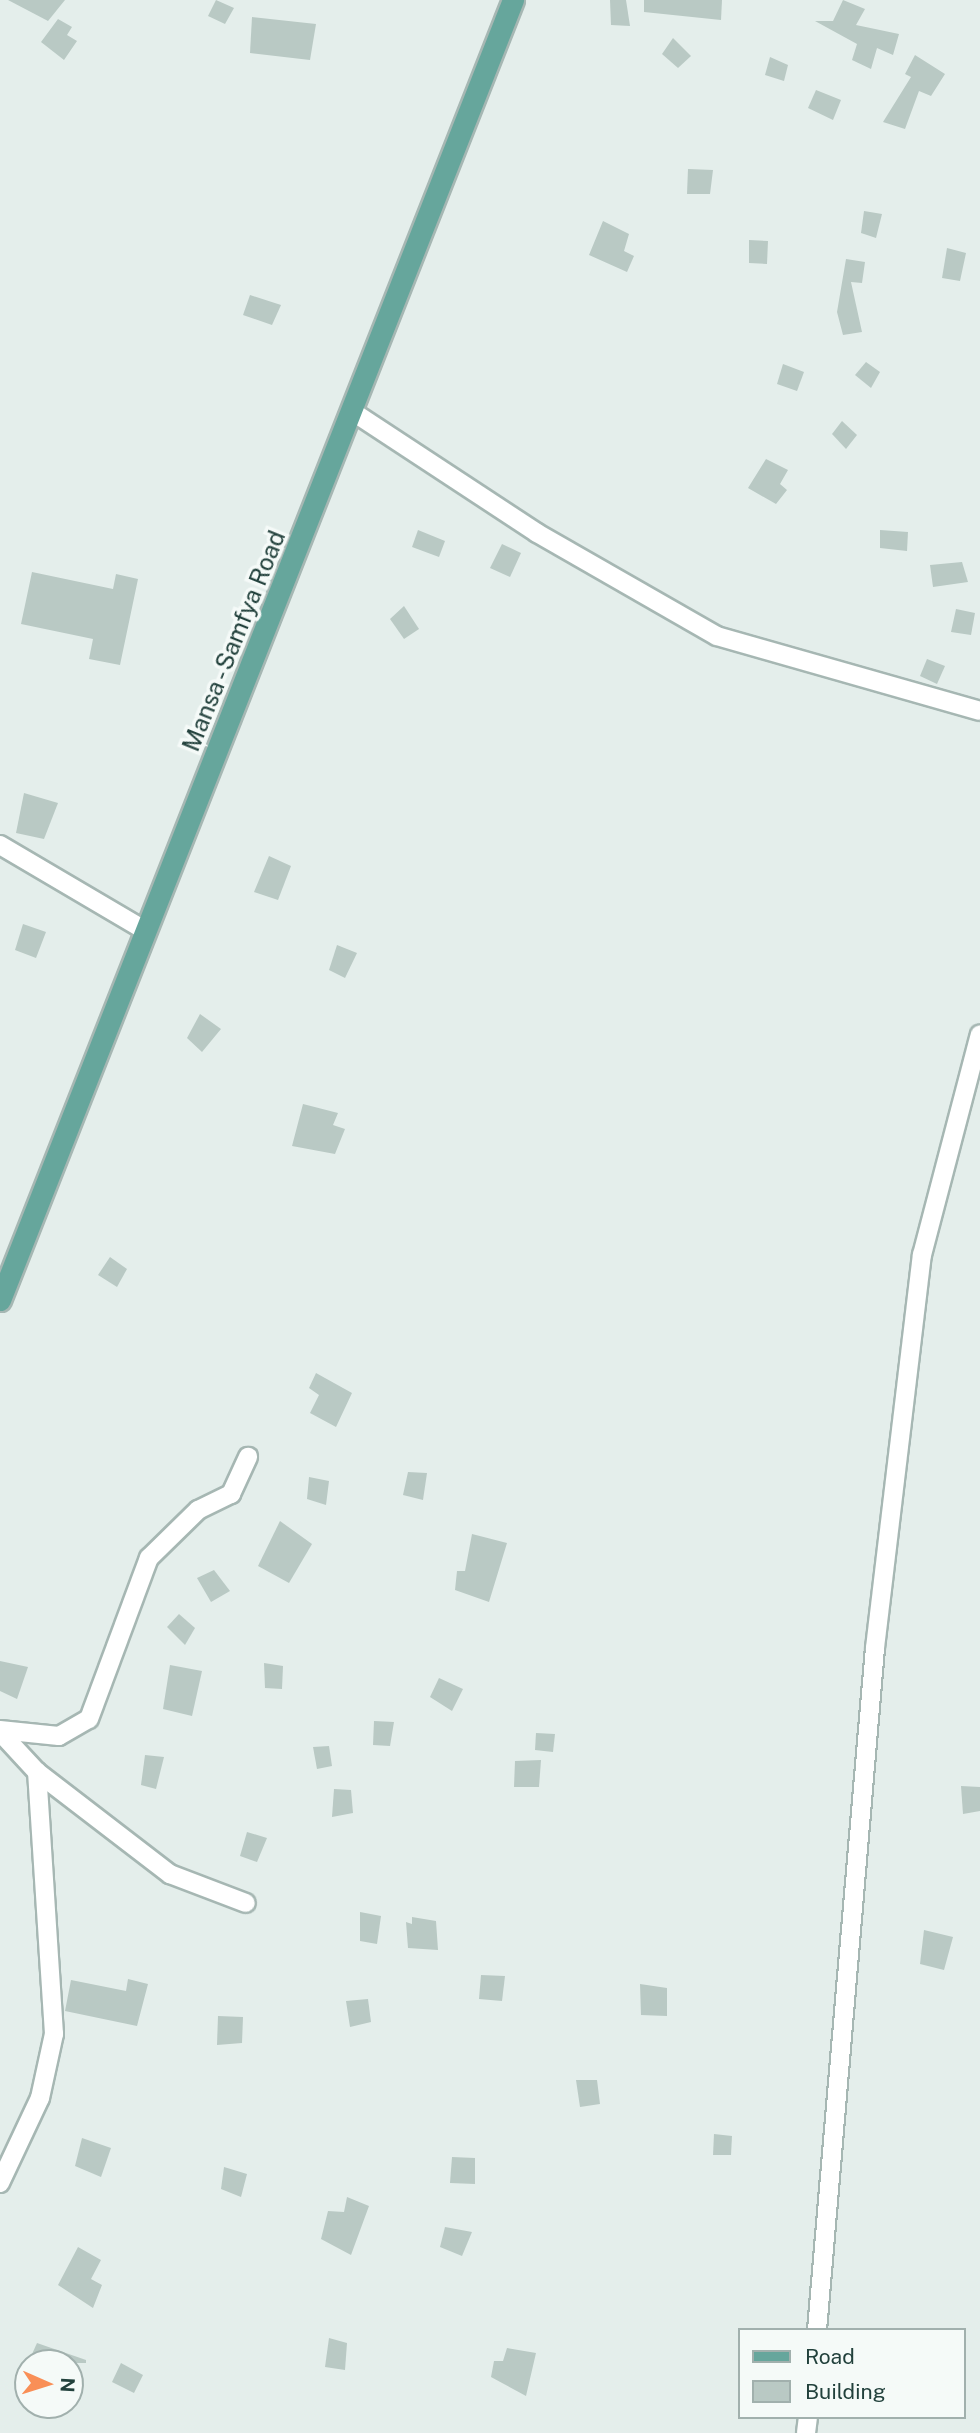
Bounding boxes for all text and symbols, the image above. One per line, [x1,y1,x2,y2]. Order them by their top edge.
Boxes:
street label: Mansa - Samfya Road [175,523,293,759]
legend [738,2328,966,2419]
text: Road [805,2344,855,2369]
north arrow [14,2349,84,2419]
text: N [57,2377,79,2393]
text: Building [805,2379,886,2404]

